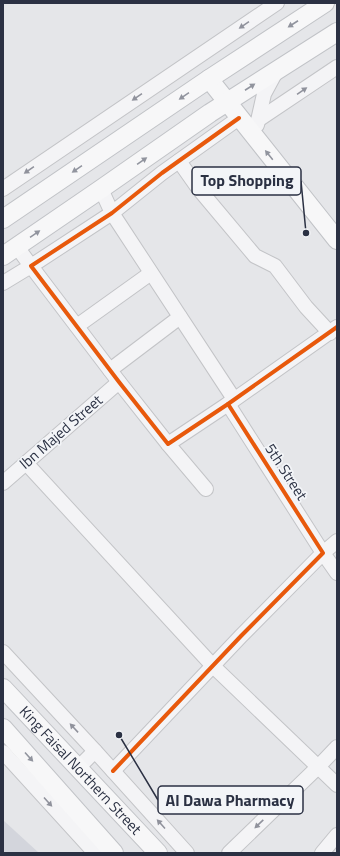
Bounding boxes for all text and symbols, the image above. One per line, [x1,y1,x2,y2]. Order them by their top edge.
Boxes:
one-way arrow [239,21,250,29]
one-way arrow [287,21,299,28]
one-way arrow [244,84,255,91]
one-way arrow [297,87,307,95]
one-way arrow [179,92,190,100]
one-way arrow [131,93,142,101]
one-way arrow [264,149,273,160]
one-way arrow [137,157,148,165]
one-way arrow [71,165,82,173]
one-way arrow [24,166,34,174]
callout: Top Shopping [192,167,301,195]
text: Top Shopping [200,168,294,192]
one-way arrow [30,230,40,238]
street label: Ibn Majed Street [14,388,108,474]
street label: 5th Street [259,439,314,505]
street label: King Faisal Northern Street [14,700,148,840]
one-way arrow [69,723,78,733]
one-way arrow [24,753,33,762]
callout: Al Dawa Pharmacy [158,786,303,814]
text: Al Dawa Pharmacy [166,788,294,812]
one-way arrow [43,797,53,807]
one-way arrow [156,819,166,829]
one-way arrow [254,819,264,829]

